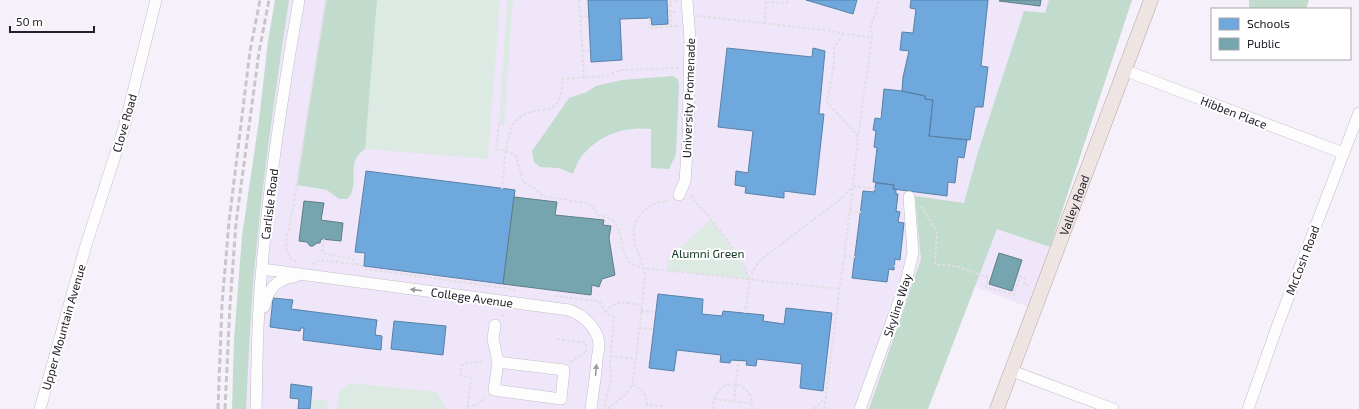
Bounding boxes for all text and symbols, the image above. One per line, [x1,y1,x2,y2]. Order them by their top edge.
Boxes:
scale bar [10,8,94,34]
legend [1211,8,1351,60]
text: 50 m [16,14,43,28]
text: Schools [1247,16,1290,30]
text: Public [1247,36,1280,50]
street label: University Promenade [679,38,697,158]
street label: Clove Road [109,92,139,154]
street label: Hibben Place [1199,93,1269,131]
street label: Carlisle Road [258,168,280,240]
street label: Valley Road [1056,173,1092,237]
street label: McCosh Road [1282,223,1322,297]
park label: Alumni Green [671,246,745,260]
street label: Upper Mountain Avenue [38,262,88,392]
street label: Skyline Way [880,271,914,338]
street label: College Avenue [430,284,514,310]
one-way arrow [410,287,422,293]
one-way arrow [593,364,600,376]

